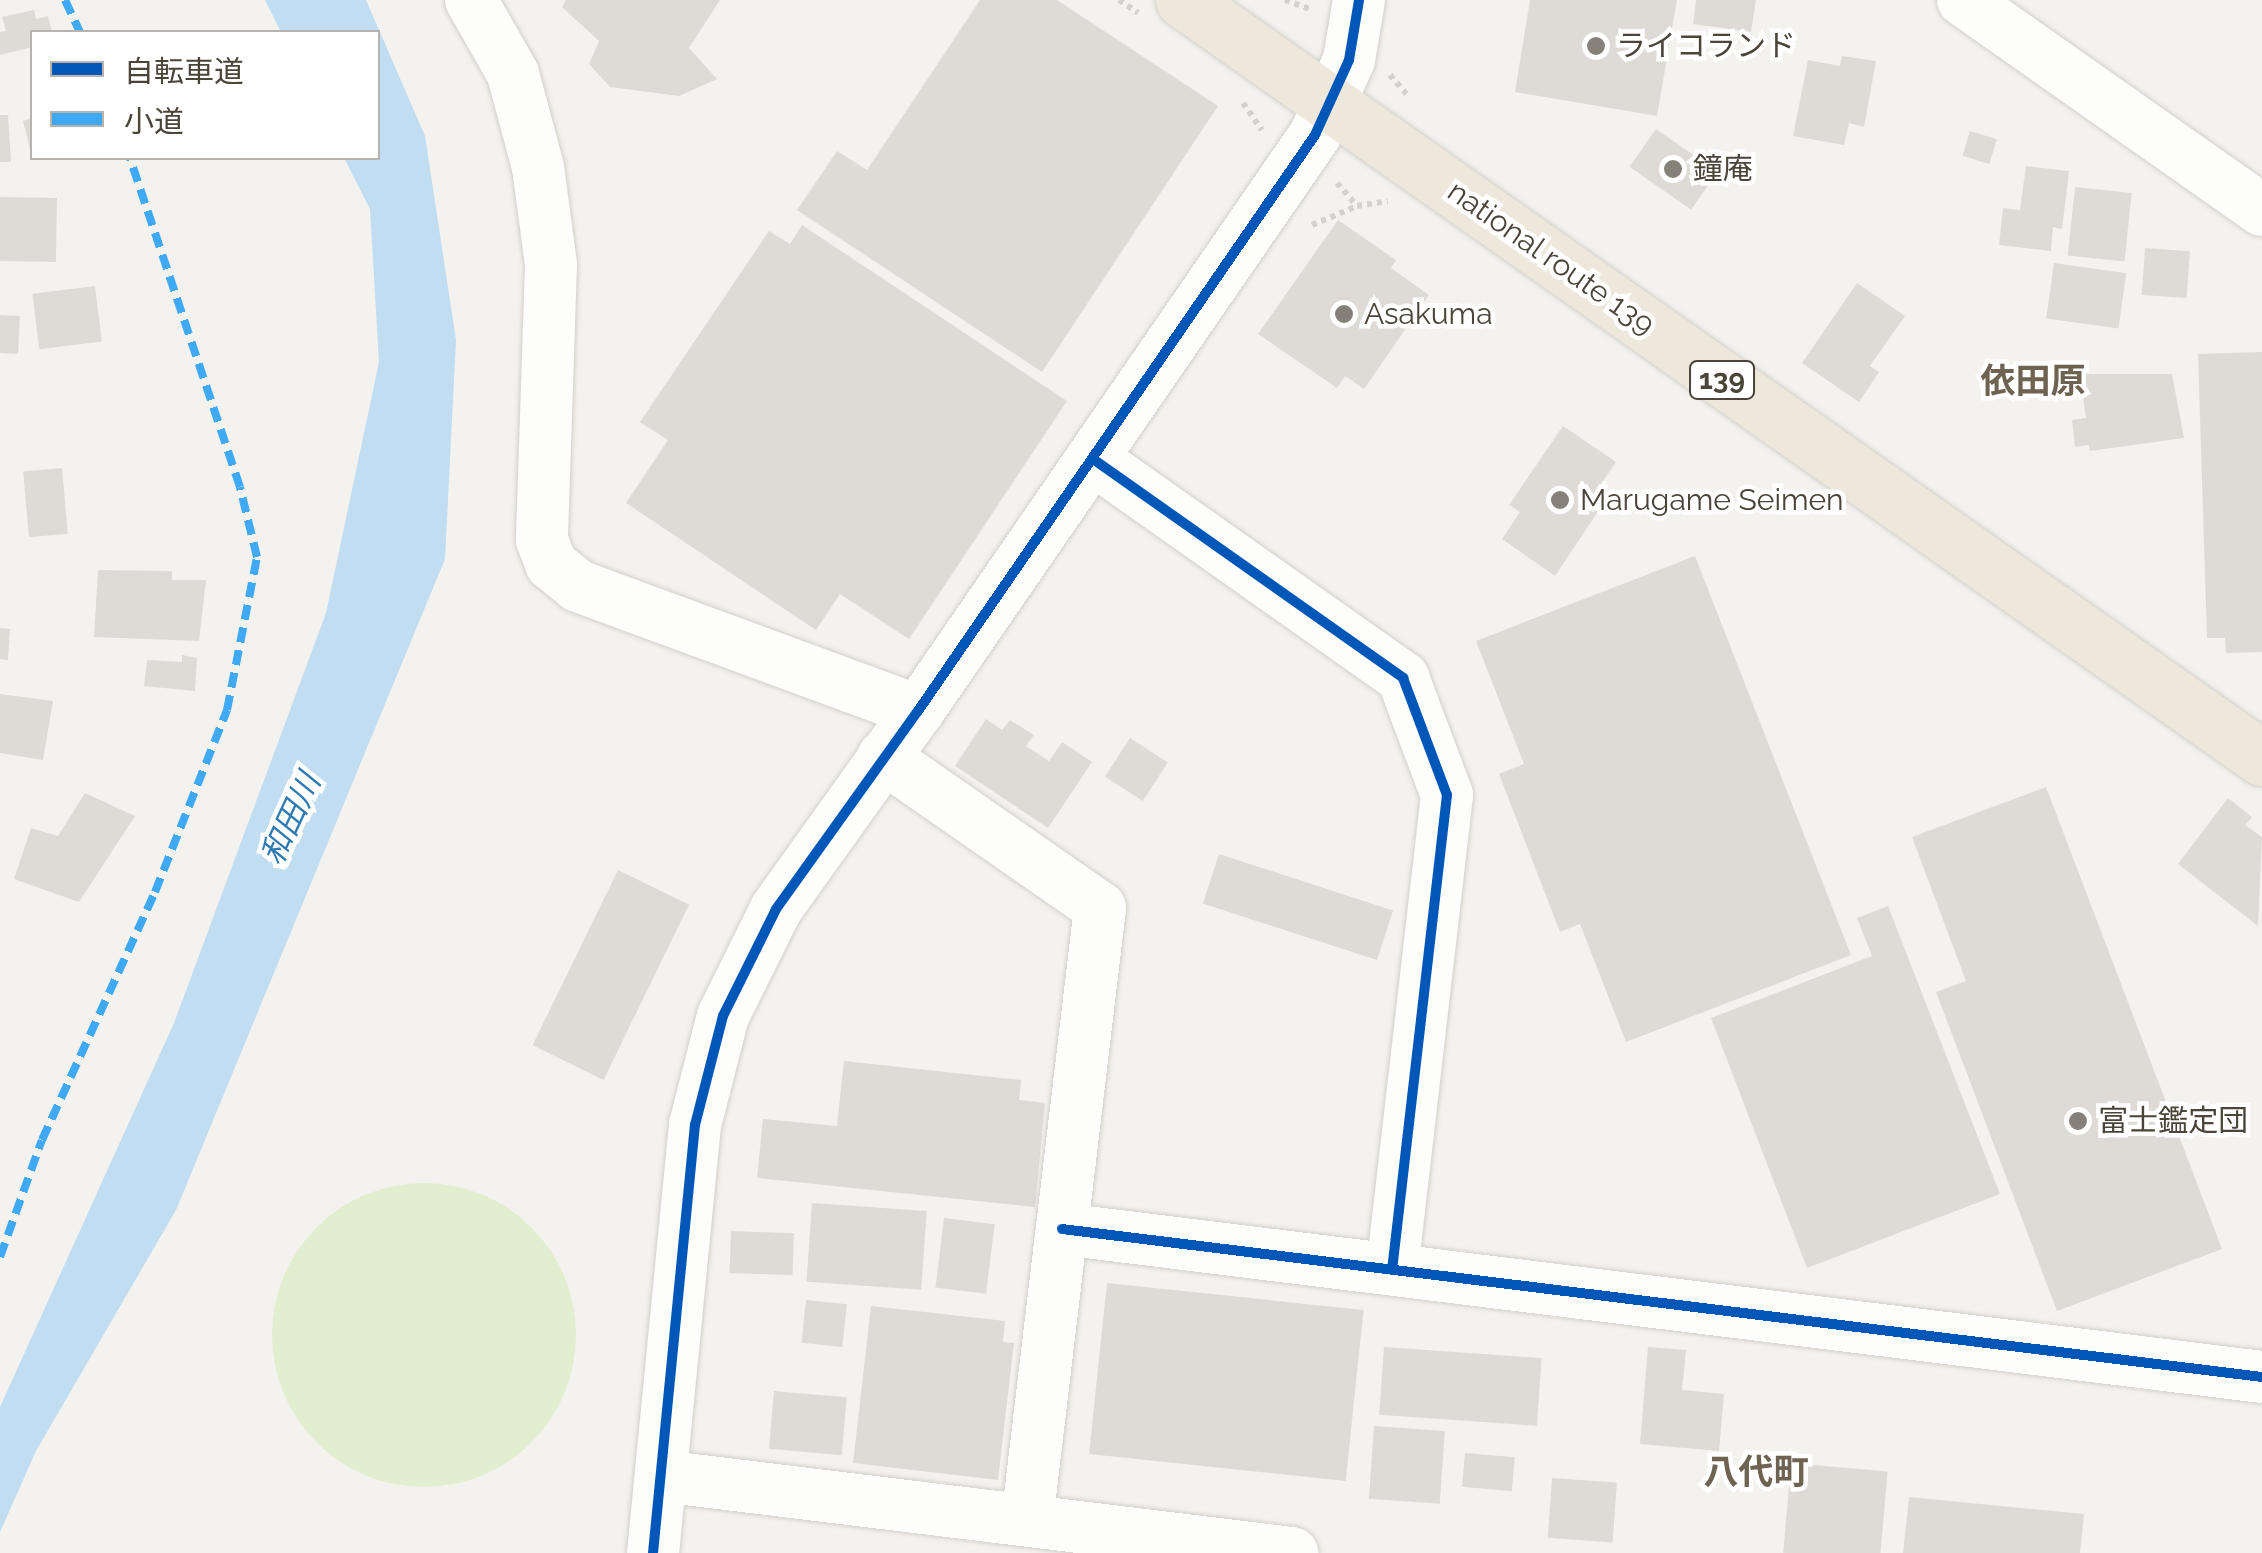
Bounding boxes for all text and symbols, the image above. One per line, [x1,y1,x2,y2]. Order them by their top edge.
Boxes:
place label: ライコランド [1616,28,1796,64]
legend [30,30,380,160]
marker: ライコランド [1585,35,1607,57]
text: 自転車道 [124,54,244,89]
text: 小道 [124,104,184,139]
place label: 鐘庵 [1693,151,1753,187]
marker: 鐘庵 [1662,158,1684,180]
street label: national route 139 [1440,173,1662,343]
place label: Asakuma [1364,296,1493,332]
marker: Asakuma [1333,303,1355,325]
road number: 139 [1687,357,1757,403]
district label: 依田原 [1981,360,2085,402]
place label: Marugame Seimen [1580,482,1844,518]
marker: Marugame Seimen [1549,489,1571,511]
water label: 和田川 [253,767,329,871]
place label: 富士鑑定団 [2098,1103,2248,1139]
marker: 富士鑑定団 [2067,1110,2089,1132]
district label: 八代町 [1704,1451,1808,1493]

